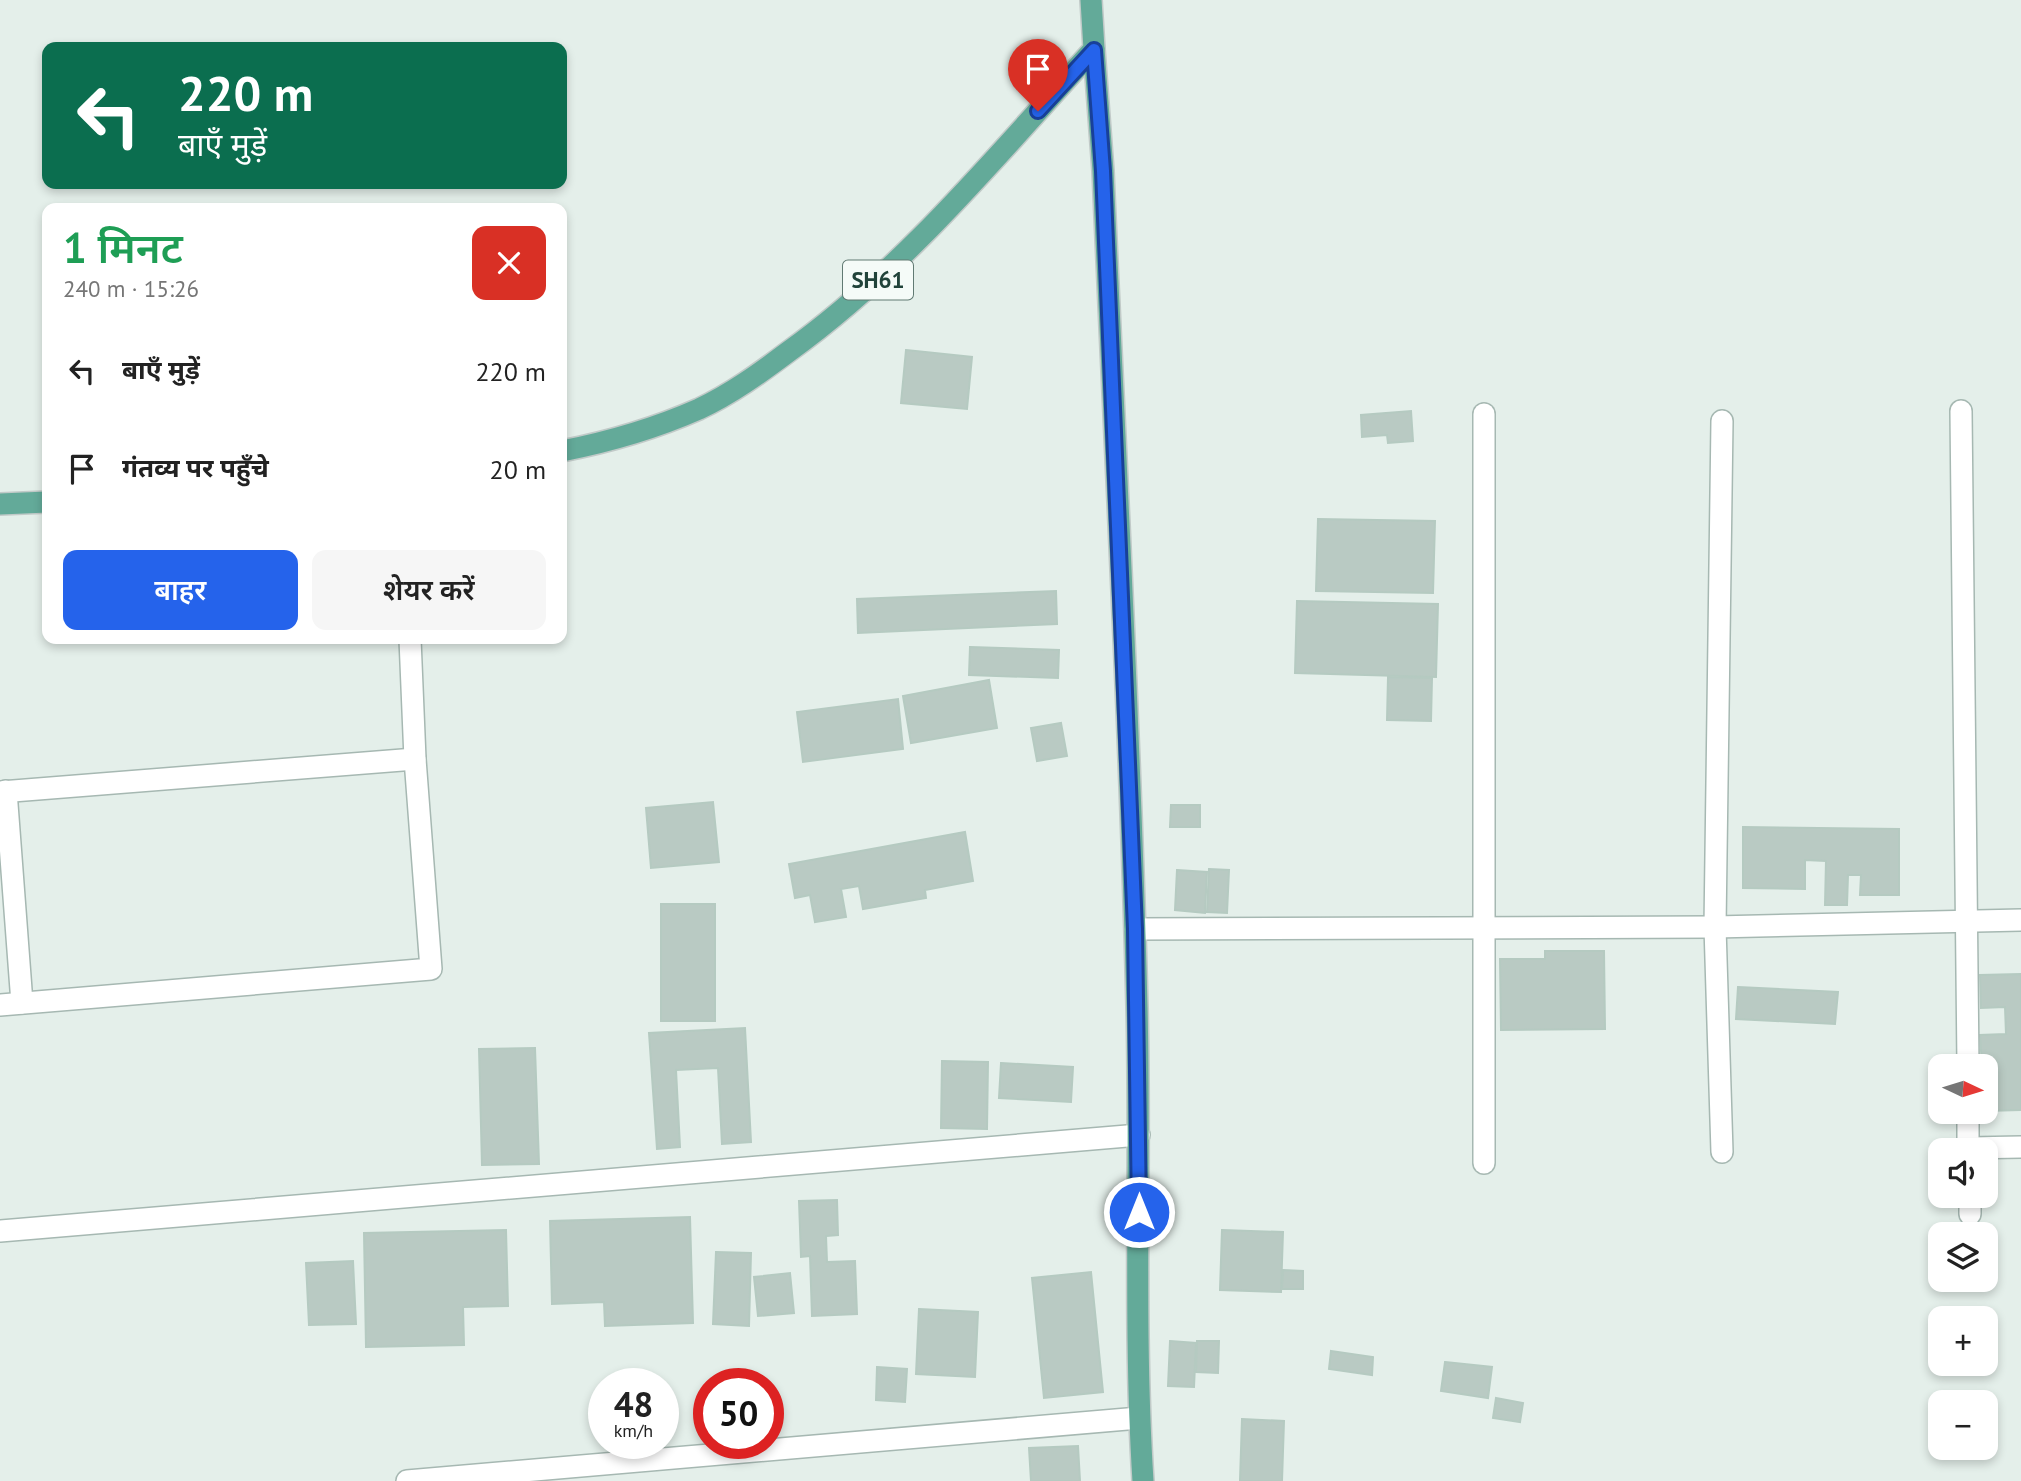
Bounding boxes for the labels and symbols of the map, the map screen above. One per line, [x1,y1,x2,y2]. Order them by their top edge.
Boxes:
pin [1008,39,1068,111]
road number: SH61 [843,260,913,300]
north arrow [1928,1054,1998,1124]
position arrow [1102,1175,1176,1249]
speed limit sign: 50 [693,1368,784,1459]

